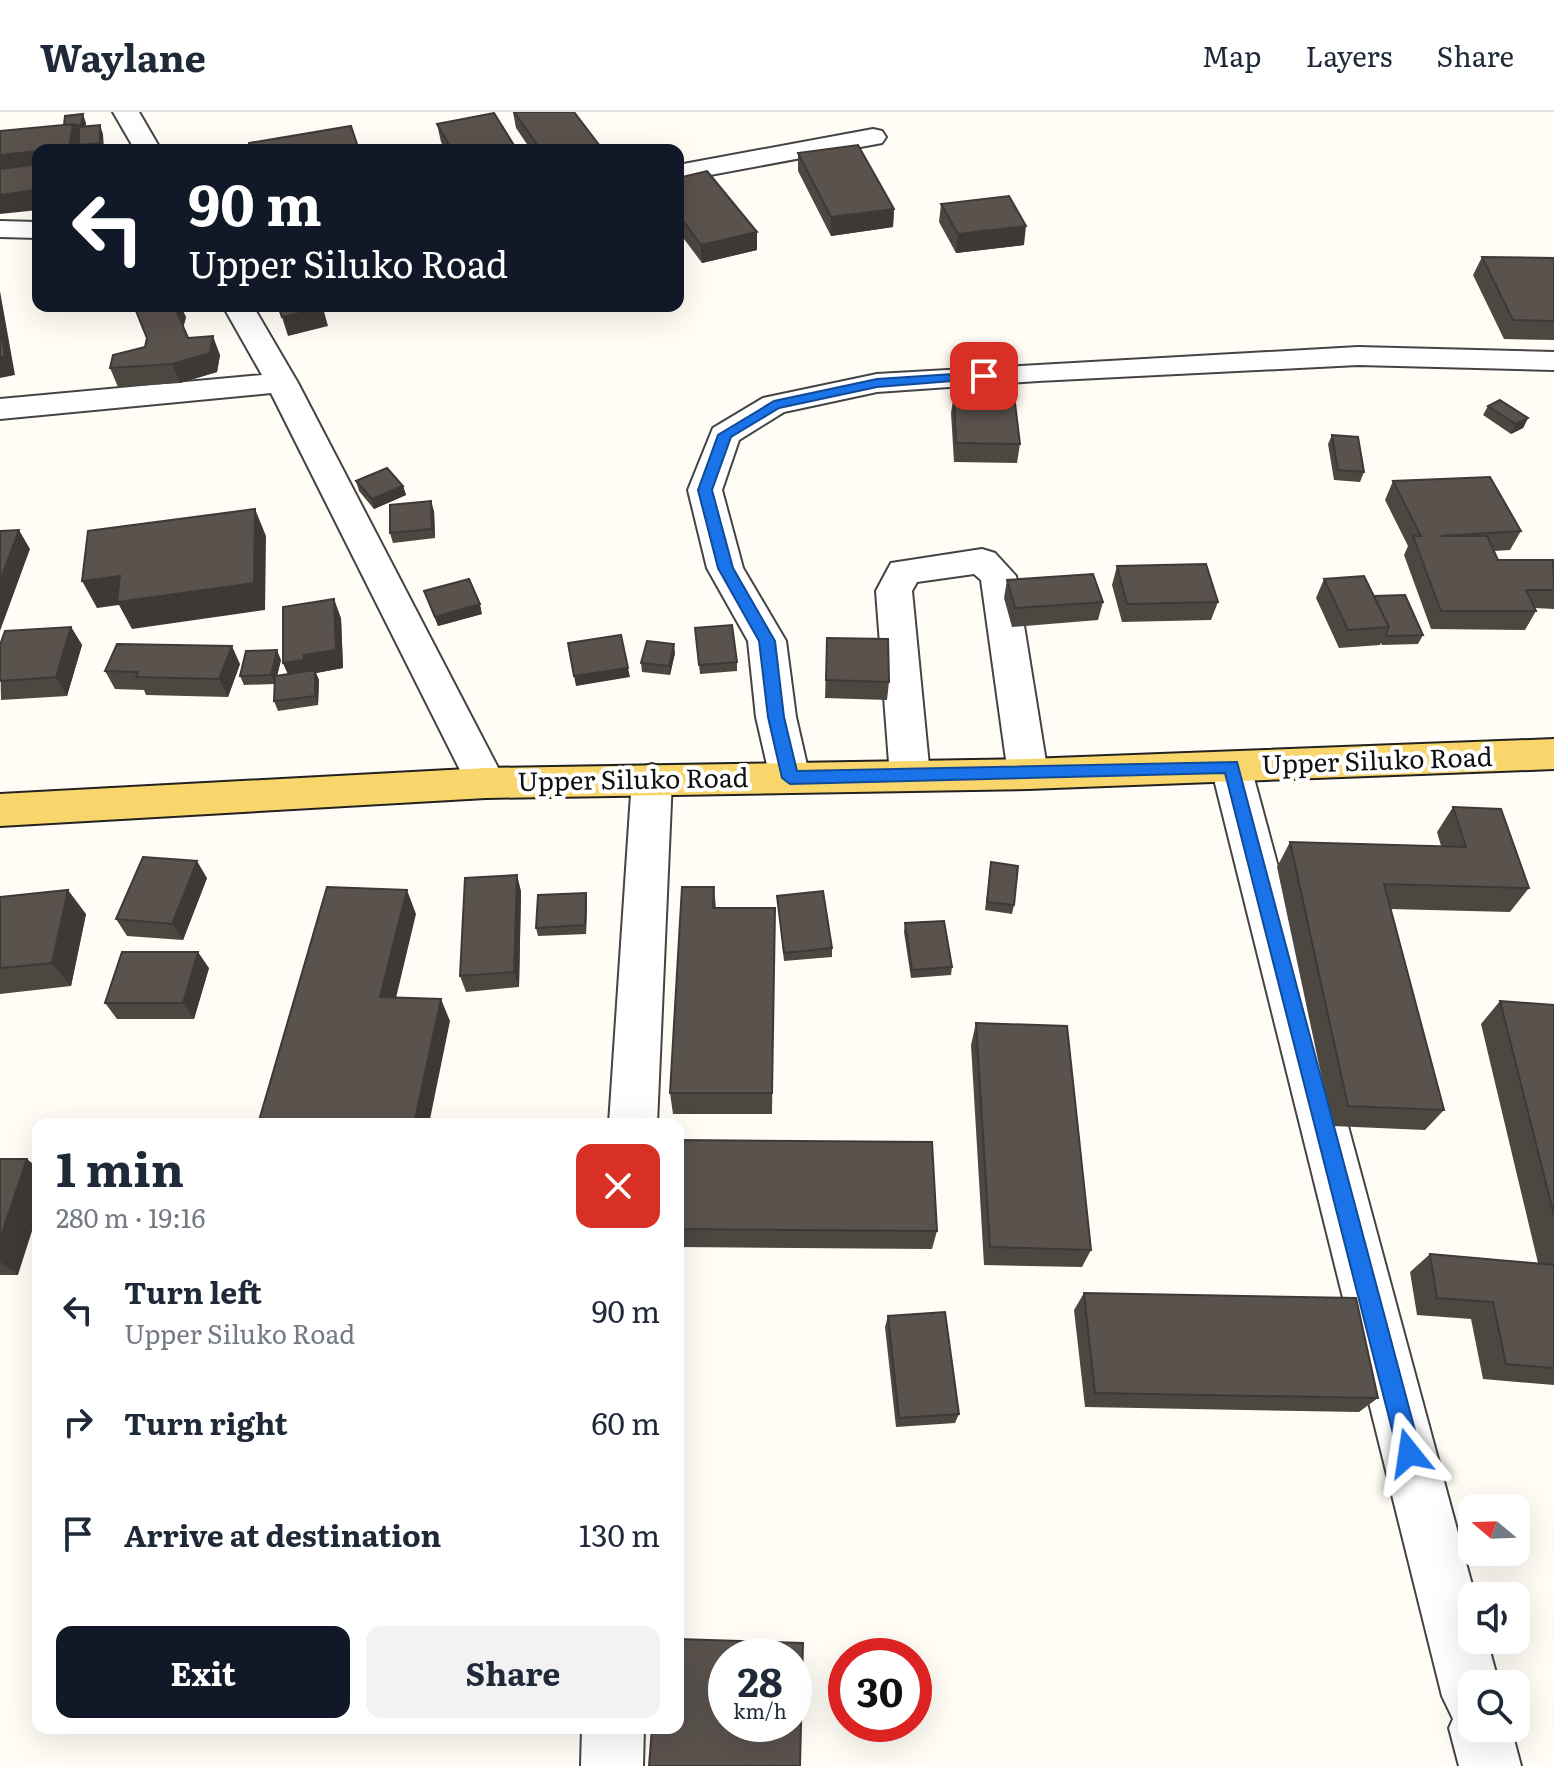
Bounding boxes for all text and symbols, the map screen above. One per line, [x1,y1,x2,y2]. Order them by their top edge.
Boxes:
text: Waylane [40,27,206,84]
text: Map [1202,34,1261,76]
text: Layers [1305,34,1392,76]
text: Share [1436,34,1514,76]
text: 90 m [188,160,322,243]
icon: left [56,176,160,280]
text: Upper Siluko Road [188,236,508,289]
pin [950,342,1018,410]
icon: arrive [962,354,1006,398]
street label: Upper Siluko Road [1261,735,1493,782]
street label: Upper Siluko Road [517,756,749,799]
text: 1 min [56,1131,184,1202]
button: close [576,1144,660,1228]
text: 280 m · 19:16 [56,1197,205,1236]
text: Turn left [124,1269,262,1313]
icon: left [56,1288,100,1332]
text: 90 m [592,1288,660,1332]
text: Upper Siluko Road [124,1313,355,1352]
icon: right [56,1400,100,1444]
text: Turn right [124,1400,288,1444]
text: 60 m [591,1400,660,1444]
position arrow [1367,1411,1451,1495]
north arrow [1458,1494,1530,1566]
map controls [1458,1494,1530,1742]
icon: arrive [56,1512,100,1556]
text: Arrive at destination [124,1512,441,1556]
text: 130 m [579,1512,660,1556]
button: sound [1458,1582,1530,1654]
button: Exit [56,1626,350,1718]
button: Share [366,1626,660,1718]
speed limit sign: 30 [828,1638,932,1742]
text: 28 [737,1650,783,1709]
button: search [1458,1670,1530,1742]
text: km/h [733,1695,787,1725]

